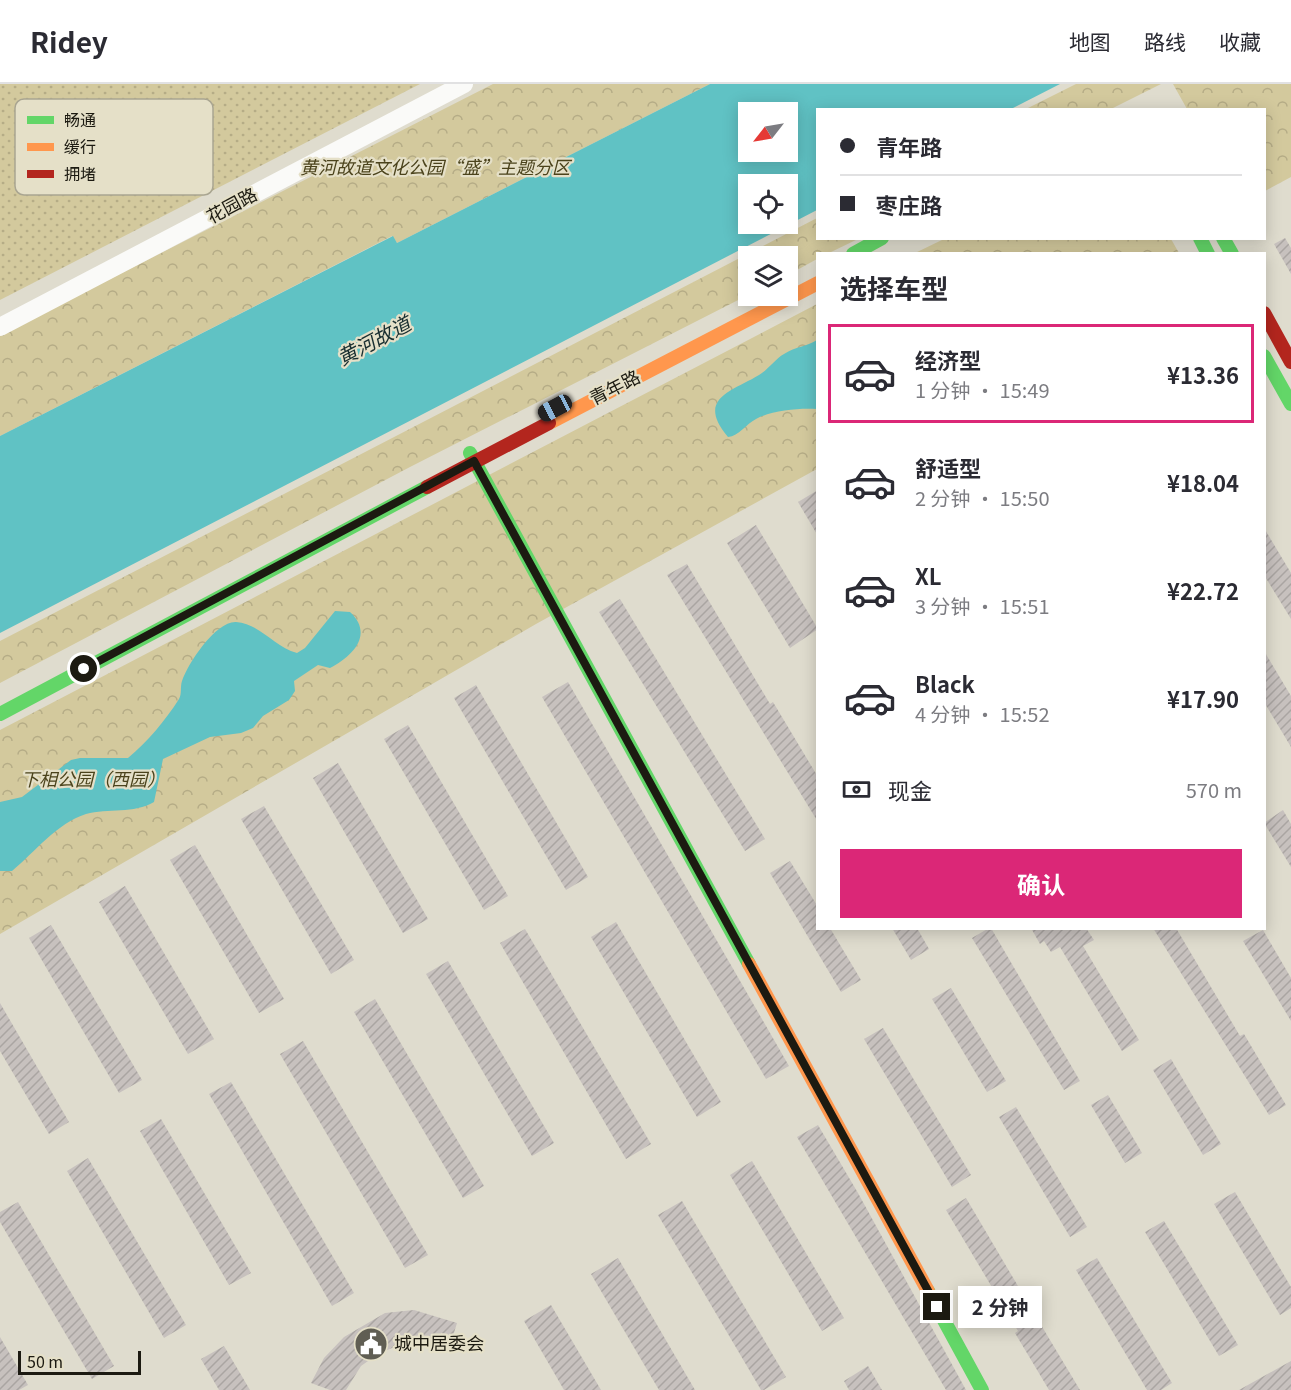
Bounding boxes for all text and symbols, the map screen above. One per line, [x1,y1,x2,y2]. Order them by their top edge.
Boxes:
text: Ridey [30,21,108,61]
text: 地图 [1069,26,1111,56]
text: 路线 [1144,26,1186,56]
text: 收藏 [1219,26,1261,56]
legend [15,99,213,195]
north arrow [738,102,798,162]
map controls [738,102,798,306]
text: 畅通 [64,107,96,131]
text: 青年路 [876,130,942,162]
text: 缓行 [64,134,96,158]
park label: 黄河故道文化公园“盛”主题分区 [300,153,573,179]
text: 拥堵 [64,161,96,185]
button: locate [738,174,798,234]
street label: 花园路 [201,180,261,228]
text: 枣庄路 [876,188,942,220]
button: layers [738,246,798,306]
text: 选择车型 [840,268,948,307]
water label: 黄河故道 [331,307,418,371]
text: 经济型 [915,343,981,375]
icon: car [843,347,897,401]
text: ¥13.36 [1167,358,1239,390]
street label: 青年路 [584,362,644,410]
text: 1 分钟 · 15:49 [915,375,1050,404]
car [535,392,575,424]
text: 舒适型 [915,451,981,483]
icon: car [843,455,897,509]
text: ¥18.04 [1167,466,1239,498]
text: 2 分钟 · 15:50 [915,483,1050,512]
text: XL [915,559,942,591]
icon: car [843,563,897,617]
text: ¥22.72 [1167,574,1239,606]
text: 3 分钟 · 15:51 [915,591,1050,620]
route start [70,655,97,682]
text: Black [915,667,975,699]
icon: car [843,671,897,725]
text: ¥17.90 [1167,682,1239,714]
text: 4 分钟 · 15:52 [915,699,1050,728]
park label: 下相公园（西园） [21,765,165,791]
icon: cash [840,773,873,806]
text: 现金 [888,773,932,805]
text: 570 m [1186,775,1242,804]
button: 确认 [840,849,1242,918]
callout: 2 分钟 [958,1286,1042,1328]
text: 2 分钟 [972,1292,1028,1321]
route end [923,1293,950,1320]
public building icon: 城中居委会 [353,1326,389,1362]
place label: 城中居委会 [394,1329,484,1355]
scale bar [18,1348,141,1376]
text: 50 m [27,1349,63,1373]

